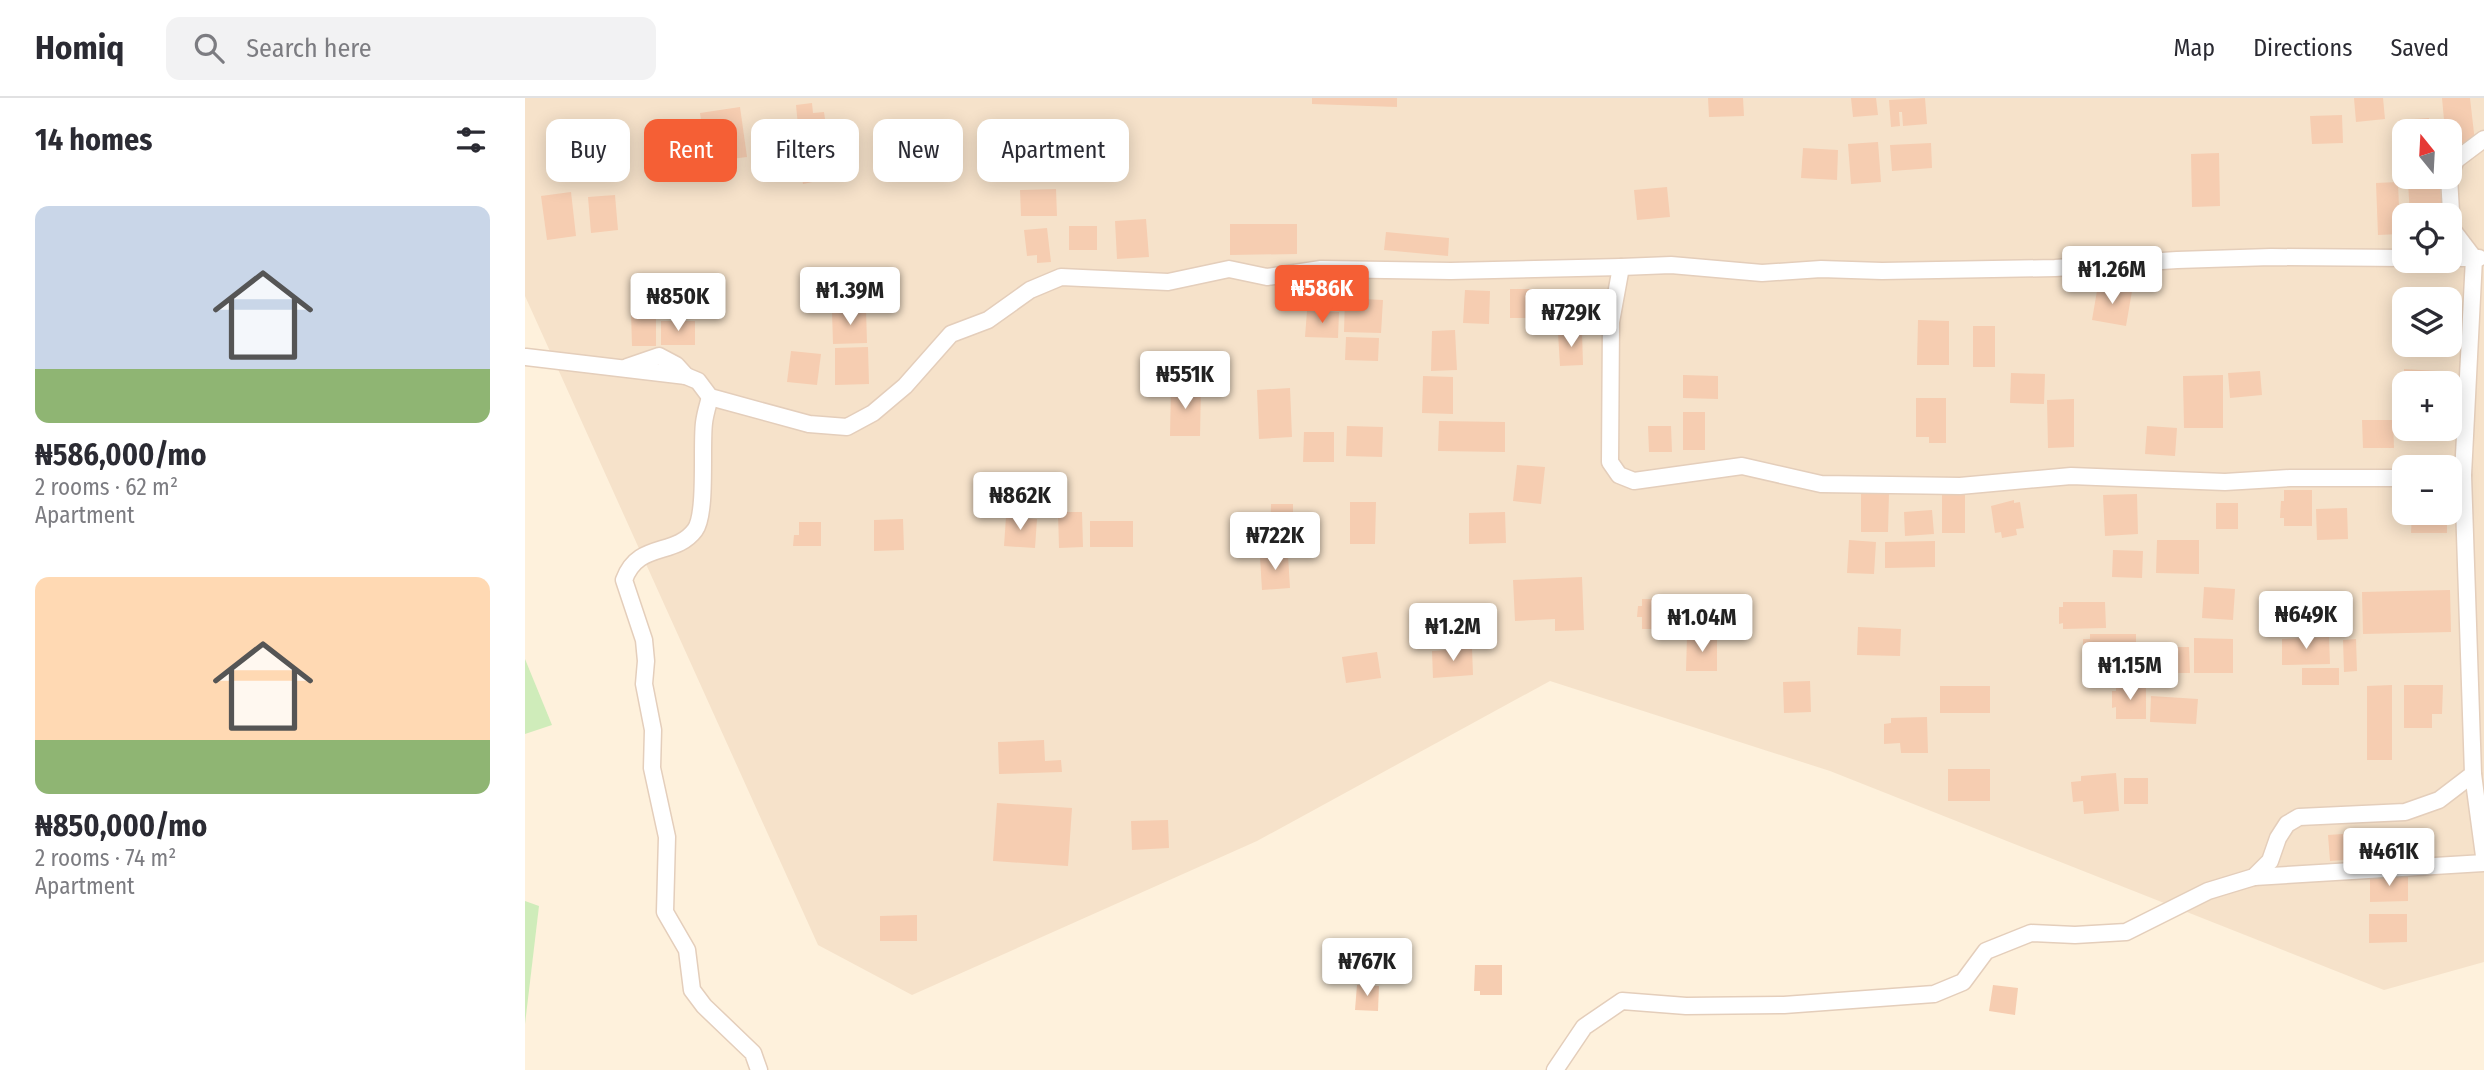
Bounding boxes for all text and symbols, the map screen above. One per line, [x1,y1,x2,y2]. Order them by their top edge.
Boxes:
search box [166,17,656,80]
text: Homiq [35,28,124,68]
icon: search [190,29,228,67]
text: Search here [246,33,371,64]
text: Map [2174,34,2215,62]
text: Directions [2253,34,2352,62]
text: Saved [2390,34,2449,62]
chip: Buy [546,119,630,182]
chip: Rent [644,119,737,182]
chip: Filters [751,119,859,182]
chip: New [873,119,963,182]
chip: Apartment [977,119,1129,182]
north arrow [2392,119,2462,189]
map controls [2392,119,2462,525]
icon: filters [452,121,490,159]
text: 14 homes [35,122,152,158]
button: locate [2392,203,2462,273]
pin: ₦1.26M [2055,246,2169,306]
icon: home [200,252,326,378]
text: ₦1.26M [2078,255,2146,283]
pin: ₦586K [1273,266,1371,325]
pin: ₦1.39M [793,268,907,327]
pin: ₦850K [629,274,727,333]
text: ₦586K [1291,274,1353,302]
text: ₦1.39M [816,276,884,304]
text: ₦850K [647,282,709,310]
button: layers [2392,287,2462,357]
pin: ₦729K [1522,289,1620,349]
text: ₦729K [1541,298,1601,326]
pin: ₦551K [1136,352,1234,411]
text: ₦551K [1156,360,1214,388]
button: + [2392,371,2462,441]
text: ₦586,000/mo [35,437,207,473]
button: − [2392,455,2462,525]
pin: ₦862K [971,472,1069,532]
text: 2 rooms · 62 m² [35,473,178,501]
text: ₦862K [989,481,1051,509]
text: Apartment [35,501,135,529]
pin: ₦722K [1226,512,1324,572]
text: ₦722K [1246,521,1304,549]
pin: ₦649K [2257,592,2355,651]
pin: ₦1.04M [1645,594,1759,654]
text: ₦649K [2275,600,2337,628]
pin: ₦1.2M [1404,603,1502,663]
text: ₦1.04M [1667,603,1737,631]
text: ₦1.2M [1425,612,1481,640]
icon: home [200,623,326,749]
pin: ₦1.15M [2073,642,2187,702]
text: ₦1.15M [2098,651,2162,679]
text: ₦850,000/mo [35,808,207,844]
pin: ₦461K [2340,828,2438,888]
text: ₦461K [2359,837,2419,865]
text: 2 rooms · 74 m² [35,844,176,872]
text: Apartment [35,872,135,900]
pin: ₦767K [1318,939,1416,998]
text: ₦767K [1338,947,1396,975]

